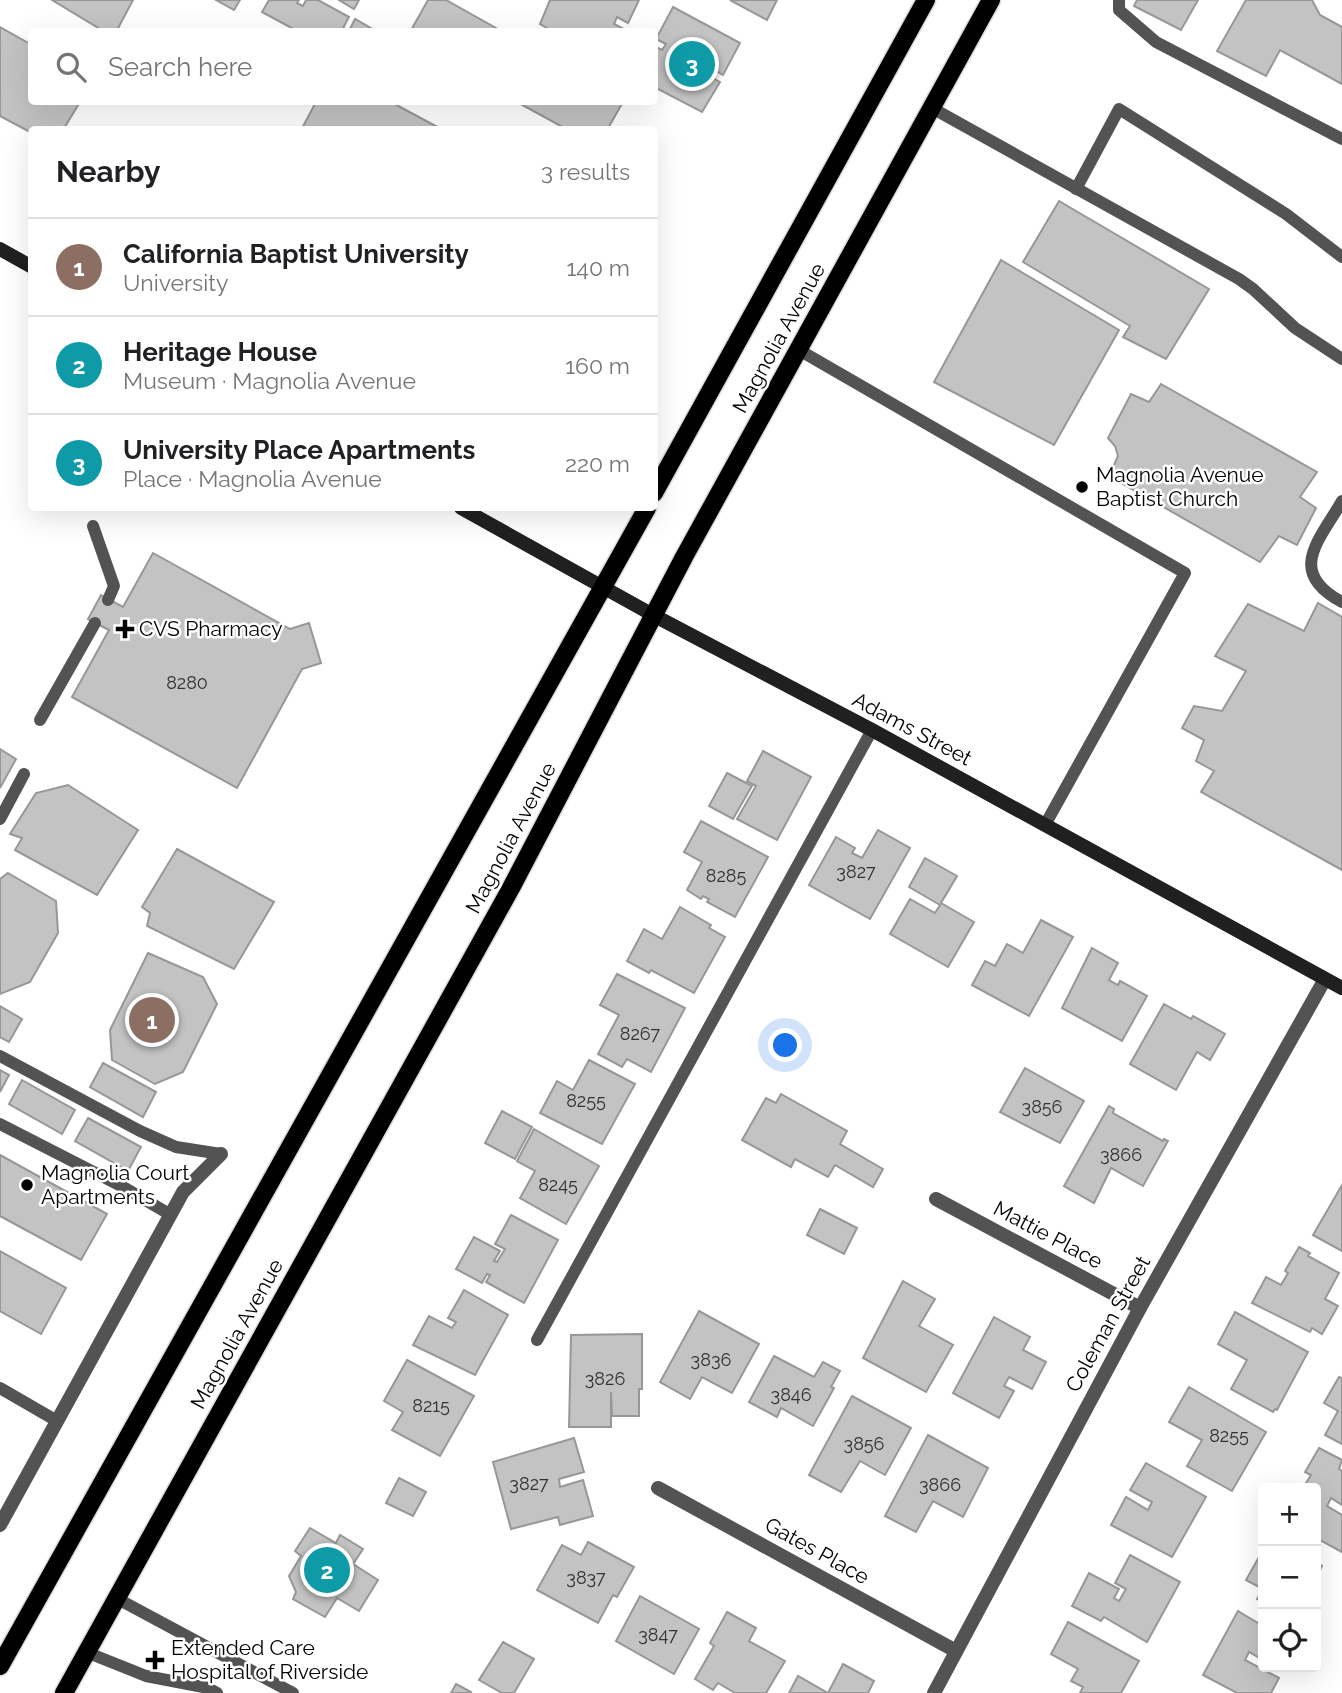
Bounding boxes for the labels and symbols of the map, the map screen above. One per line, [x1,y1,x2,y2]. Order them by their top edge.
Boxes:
pin: 3 [669,38,715,90]
street label: Magnolia Avenue [727,258,830,417]
place label: Magnolia Avenue Baptist Church [1096,462,1264,511]
marker: Magnolia Avenue Baptist Church [1074,479,1090,495]
place label: CVS Pharmacy [139,616,283,641]
marker: CVS Pharmacy [117,621,133,637]
house number: 8280 [166,672,208,693]
street label: Adams Street [848,687,976,770]
street label: Magnolia Avenue [460,758,561,918]
house number: 3827 [836,861,876,882]
house number: 8285 [706,865,746,886]
pin: 1 [129,994,175,1046]
house number: 8267 [620,1023,661,1044]
your location [768,1028,802,1062]
house number: 8255 [566,1090,606,1111]
house number: 3856 [1022,1096,1063,1117]
house number: 3866 [1100,1144,1142,1165]
place label: Magnolia Court Apartments [41,1160,189,1209]
house number: 8245 [538,1174,578,1195]
marker: Magnolia Court Apartments [19,1177,35,1193]
street label: Mattie Place [989,1195,1107,1274]
street label: Coleman Street [1060,1251,1155,1396]
street label: Magnolia Avenue [185,1254,288,1413]
house number: 3836 [691,1349,732,1370]
house number: 3826 [585,1368,625,1389]
house number: 3846 [771,1384,812,1405]
house number: 8215 [412,1395,450,1416]
house number: 8255 [1209,1425,1249,1446]
house number: 3856 [844,1433,885,1454]
house number: 3827 [509,1473,549,1494]
house number: 3866 [919,1474,961,1495]
street label: Gates Place [761,1512,874,1589]
pin: 2 [304,1544,350,1596]
house number: 3837 [566,1567,606,1588]
house number: 3847 [638,1624,678,1645]
place label: Extended Care Hospital of Riverside [171,1635,368,1684]
marker: Extended Care Hospital of Riverside [145,1650,165,1670]

